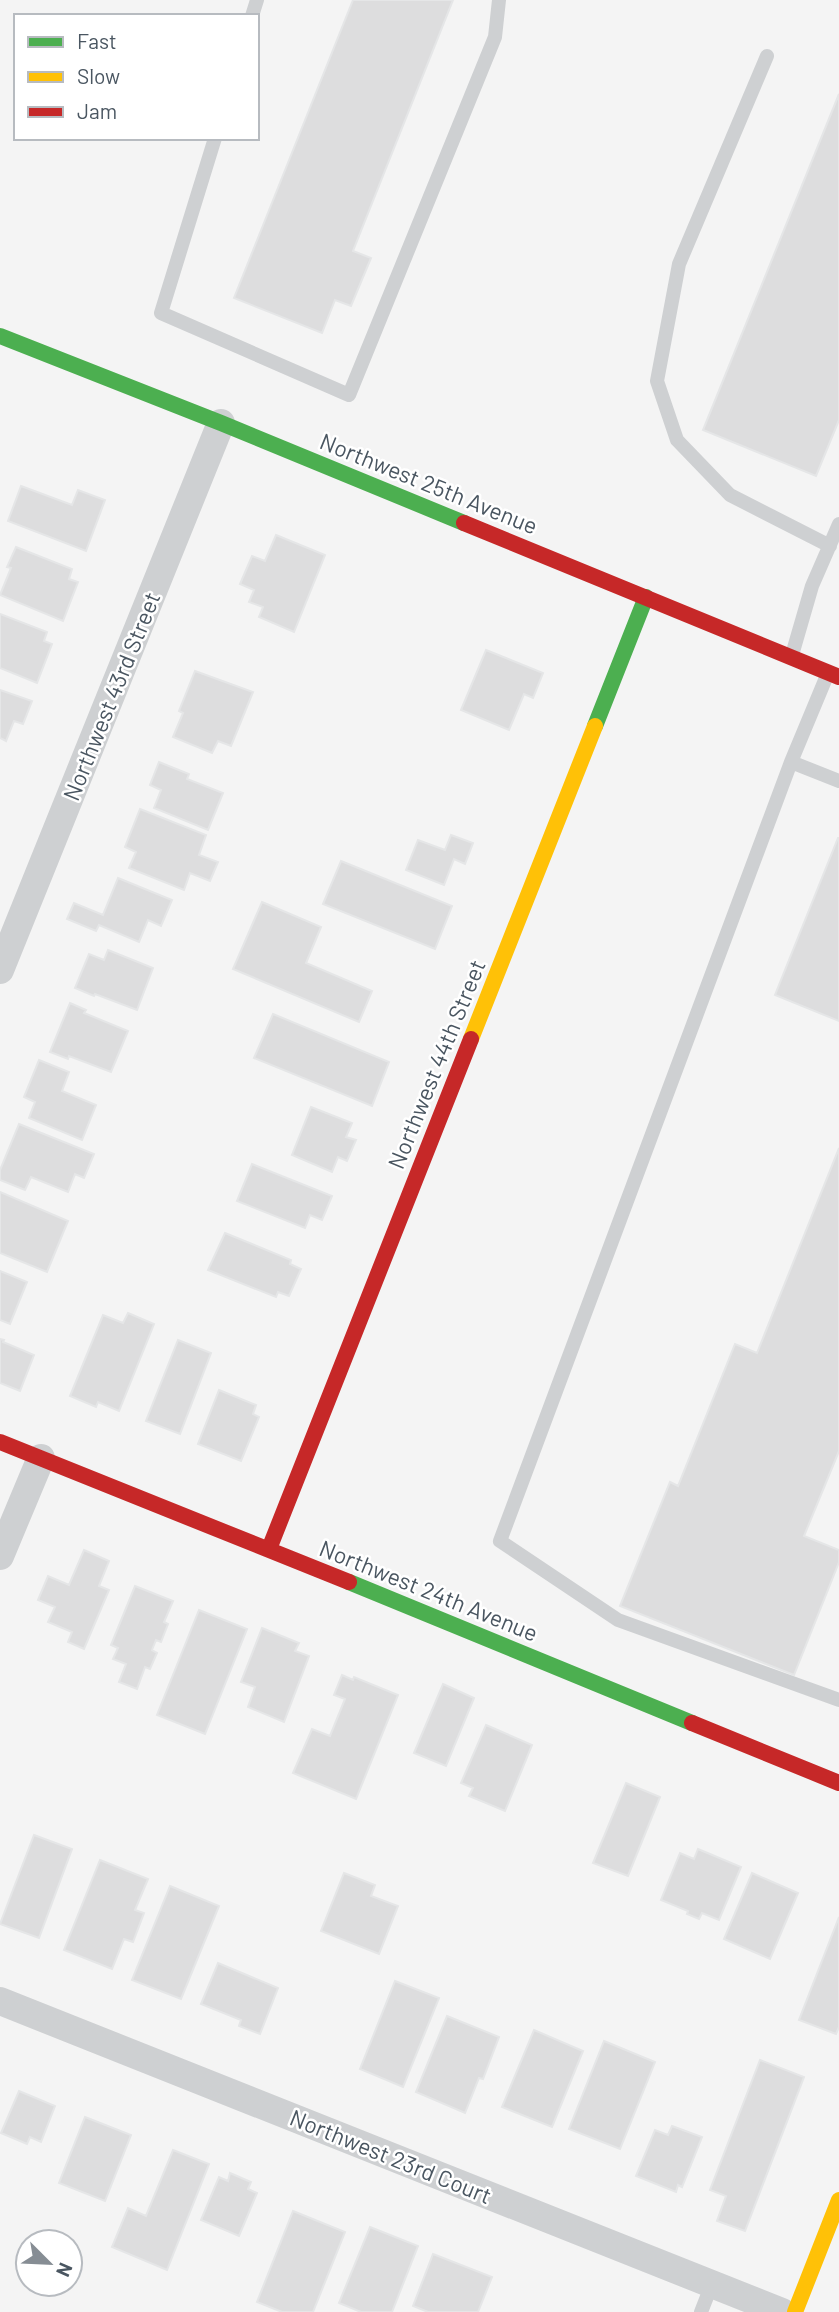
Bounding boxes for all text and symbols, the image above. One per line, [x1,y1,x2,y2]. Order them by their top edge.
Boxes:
legend [14,14,259,140]
text: Fast [77,28,117,53]
text: Slow [77,63,120,88]
text: Jam [77,98,117,123]
street label: Northwest 25th Avenue [316,427,542,539]
street label: Northwest 43rd Street [56,588,166,804]
street label: Northwest 44th Street [381,955,491,1173]
street label: Northwest 24th Avenue [316,1533,542,1647]
street label: Northwest 23rd Court [286,2103,496,2209]
north arrow [14,2228,84,2298]
text: N [52,2260,78,2281]

